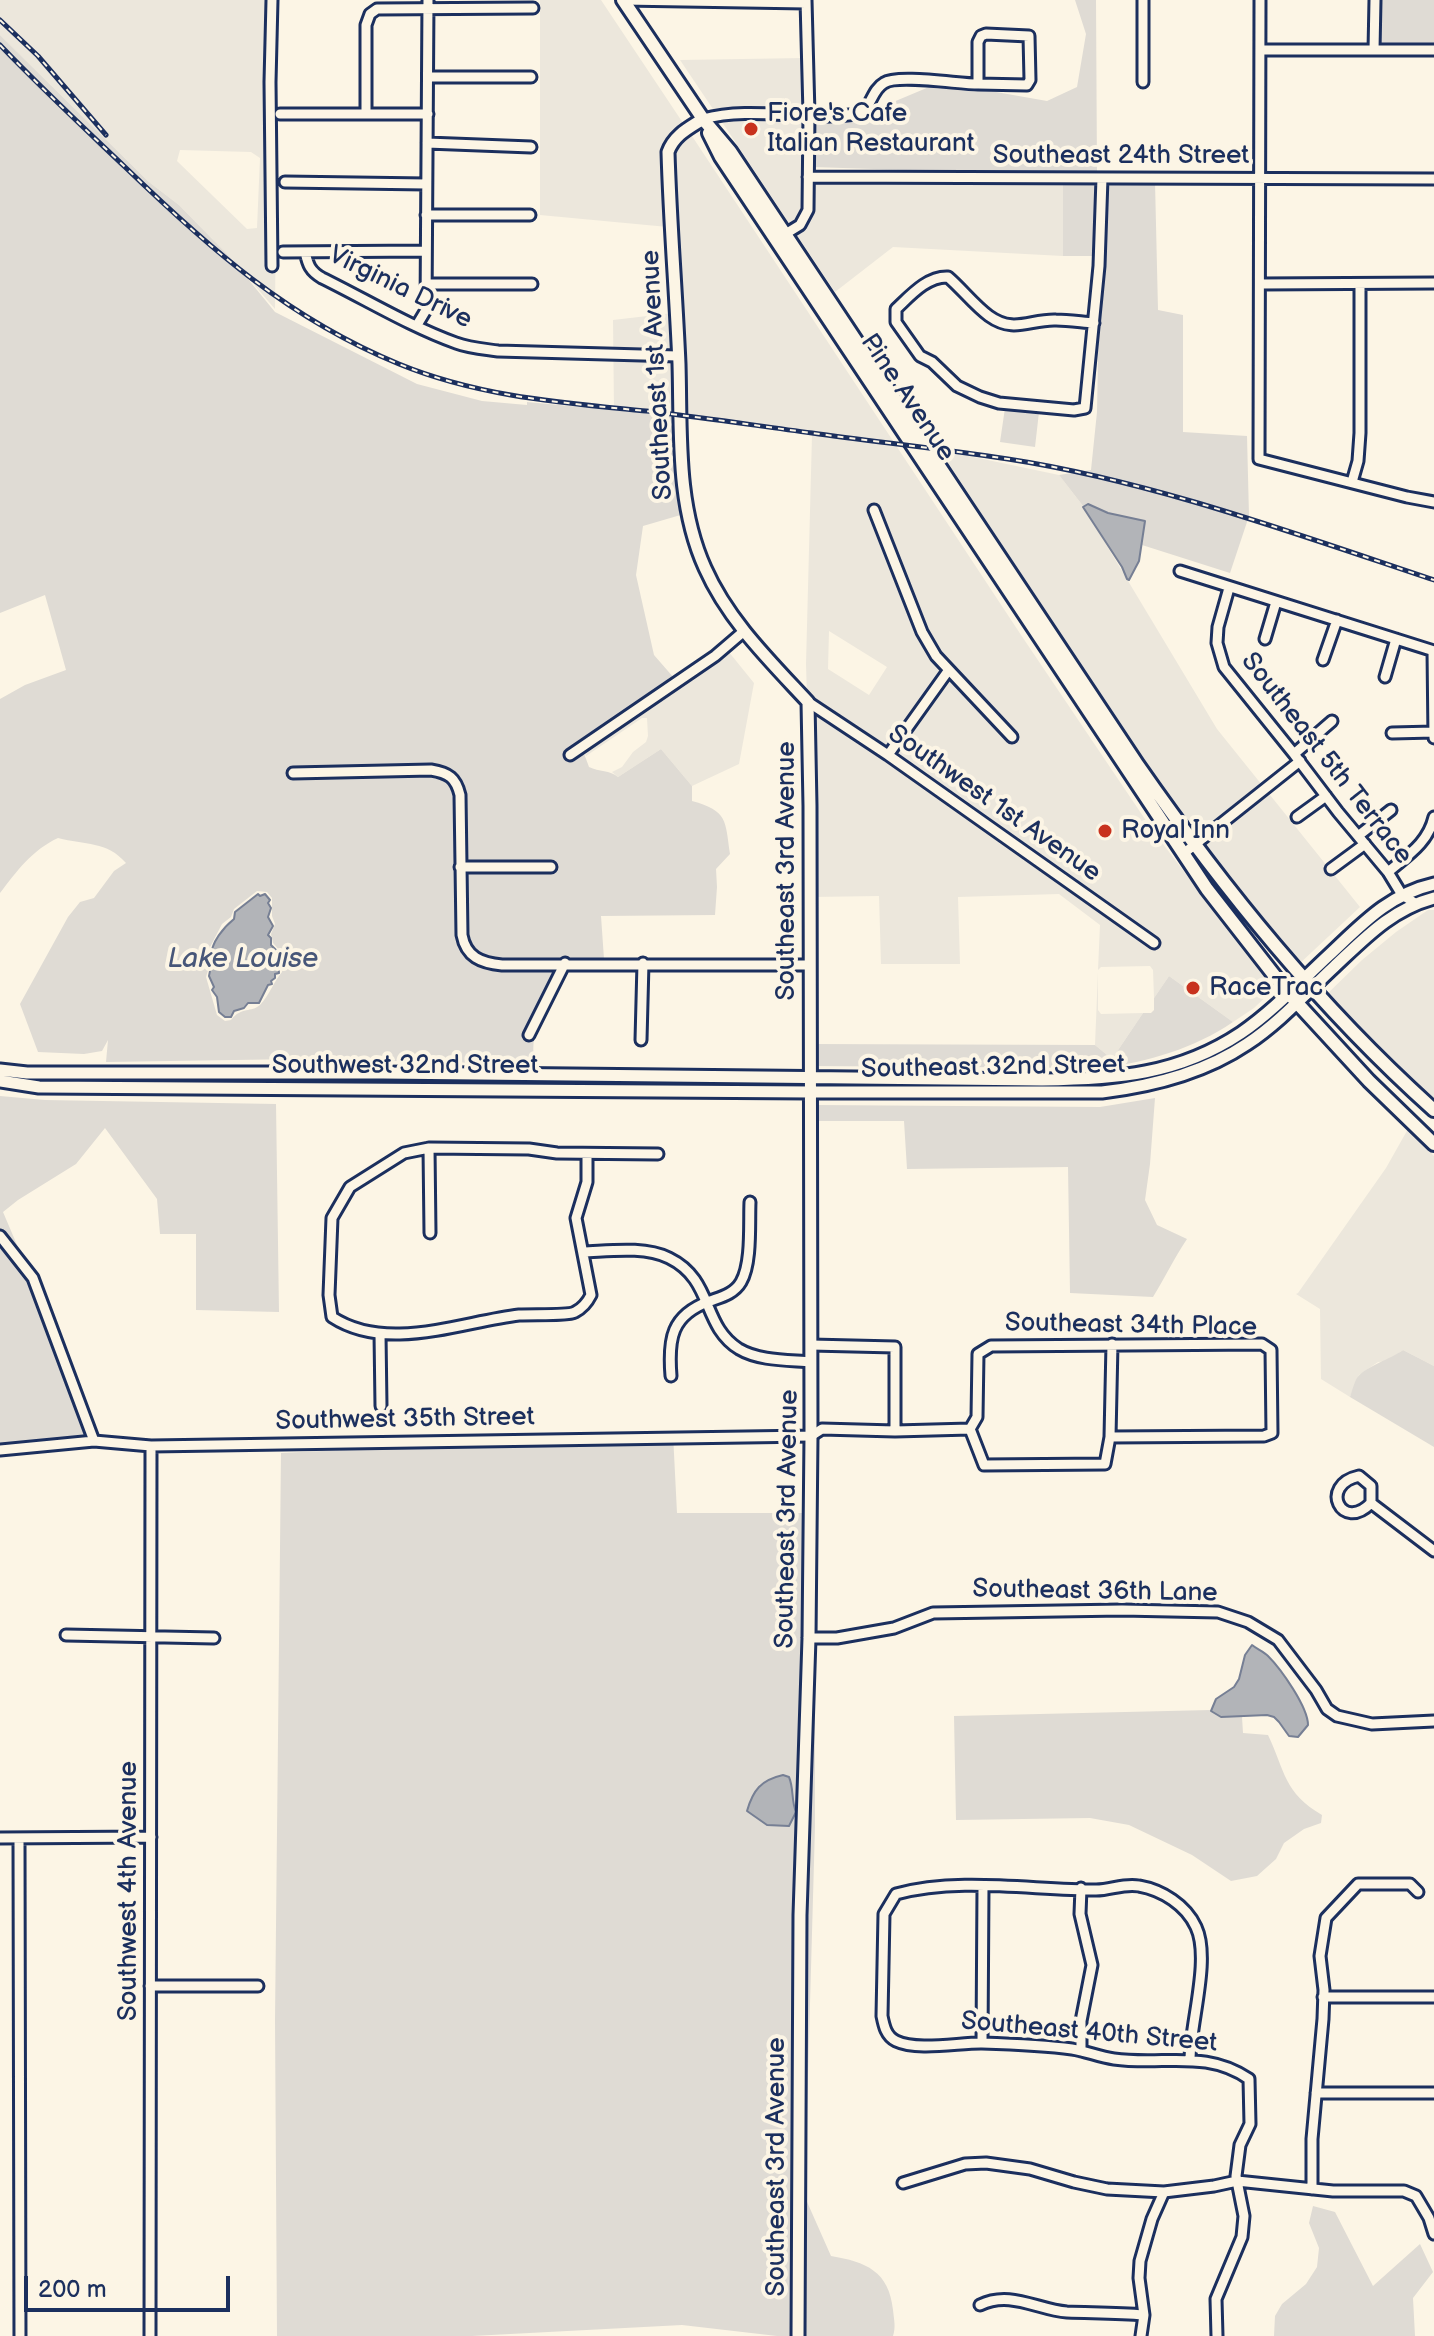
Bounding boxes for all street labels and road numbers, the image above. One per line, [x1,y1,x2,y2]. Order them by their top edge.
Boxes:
street label: Southeast 24th Street [993,140,1249,172]
street label: Virginia Drive [323,240,477,336]
street label: Southeast 1st Avenue [636,249,680,501]
street label: Pine Avenue [853,328,961,468]
street label: Southeast 5th Terrace [1234,647,1418,871]
street label: Southwest 1st Avenue [882,719,1106,889]
street label: Southeast 3rd Avenue [771,741,803,1001]
street label: Southwest 32nd Street [272,1050,538,1082]
street label: Southeast 32nd Street [861,1050,1125,1086]
street label: Southeast 34th Place [1005,1308,1257,1344]
street label: Southeast 3rd Avenue [770,1389,806,1649]
street label: Southwest 35th Street [275,1402,535,1438]
street label: Southeast 36th Lane [972,1574,1218,1610]
street label: Southwest 4th Avenue [113,1761,145,2021]
street label: Southeast 40th Street [960,2006,1218,2060]
street label: Southeast 3rd Avenue [761,2037,793,2297]

